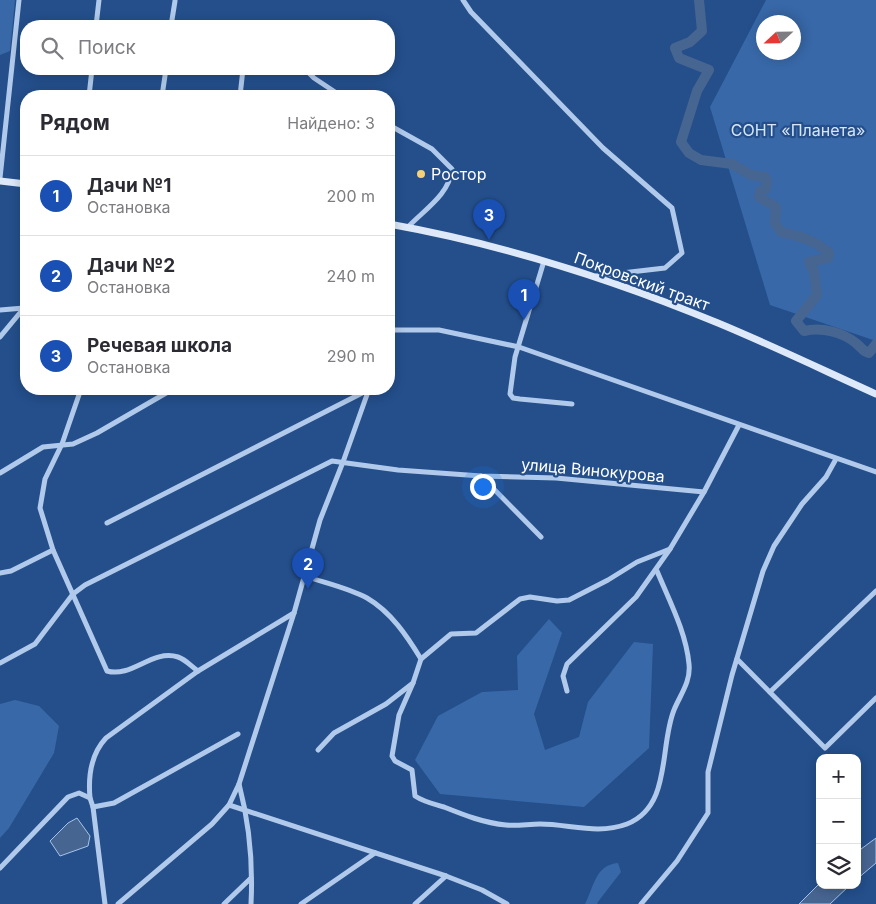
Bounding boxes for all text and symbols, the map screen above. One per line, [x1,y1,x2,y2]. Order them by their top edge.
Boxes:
north arrow [756,15,801,60]
search box [20,20,395,75]
icon: search [38,34,66,62]
text: Поиск [78,36,136,59]
text: Рядом [40,110,110,135]
text: Найдено: 3 [287,113,375,133]
park label: СОНТ «Планета» [731,120,865,140]
place label: Ростор [431,164,486,184]
marker: Ростор [415,168,427,180]
text: Дачи №1 [87,174,171,197]
text: 1 [53,186,59,206]
text: 200 m [327,186,375,206]
text: Остановка [87,197,171,217]
pin: 3 [473,199,505,240]
street label: Покровский тракт [572,247,713,315]
text: Дачи №2 [87,254,175,277]
text: 2 [51,266,61,286]
text: 240 m [327,266,375,286]
text: Остановка [87,277,171,297]
pin: 1 [508,279,540,320]
text: Речевая школа [87,334,232,357]
text: 3 [51,346,61,366]
text: 290 m [327,346,375,366]
text: Остановка [87,357,171,377]
street label: улица Винокурова [520,454,666,486]
your location [470,474,496,500]
pin: 2 [292,548,324,589]
map controls [816,754,861,889]
button: + [816,754,861,799]
button: − [816,799,861,844]
button: layers [816,844,861,889]

